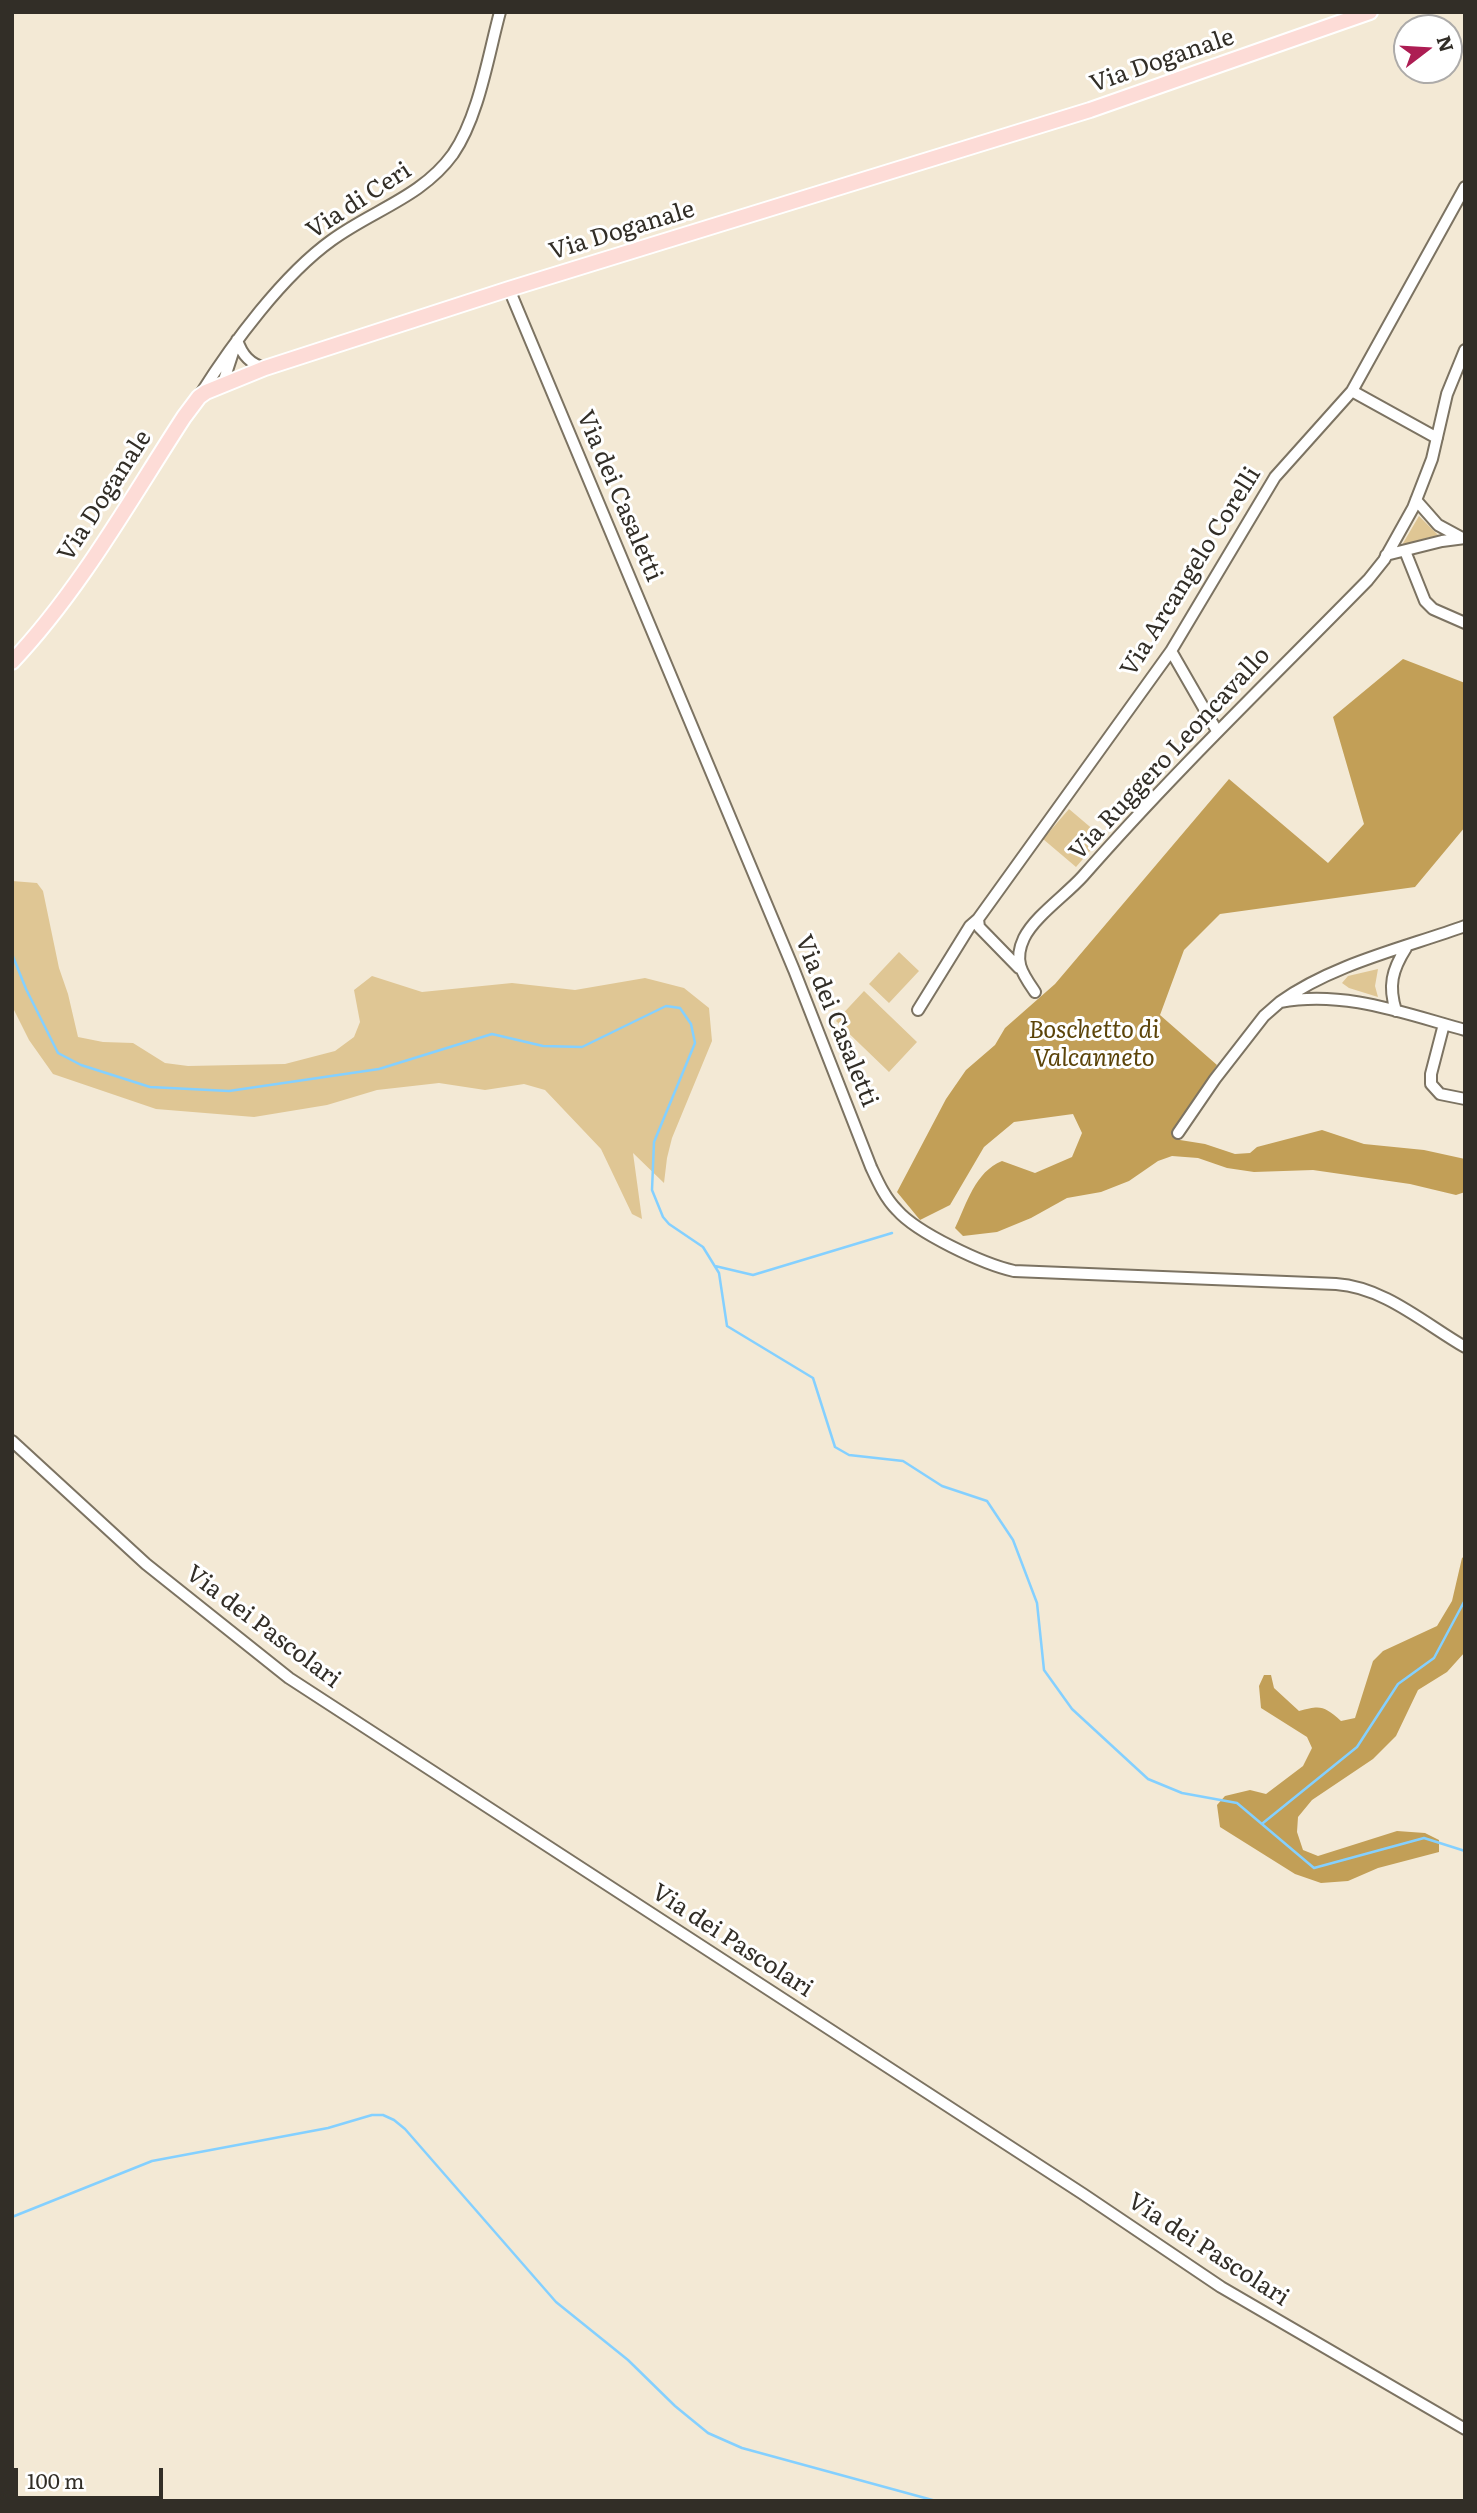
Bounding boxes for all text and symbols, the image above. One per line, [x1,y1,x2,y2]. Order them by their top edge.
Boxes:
north arrow [1393,14,1463,84]
street label: Via Doganale [1086,23,1238,99]
text: N [1430,32,1462,55]
street label: Via di Ceri [301,157,417,245]
street label: Via Doganale [546,195,698,267]
street label: Via dei Casaletti [570,406,668,586]
street label: Via Doganale [52,425,158,567]
street label: Via Arcangelo Corelli [1115,462,1267,682]
street label: Via Ruggero Leoncavallo [1064,641,1276,867]
street label: Via dei Casaletti [788,931,884,1111]
park label: Boschetto di Valcanneto [1029,1017,1159,1073]
street label: Via dei Pascolari [180,1559,346,1695]
street label: Via dei Pascolari [646,1878,818,2004]
street label: Via dei Pascolari [1122,2187,1294,2313]
scale bar [18,2454,166,2498]
text: 100 m [27,2464,84,2495]

